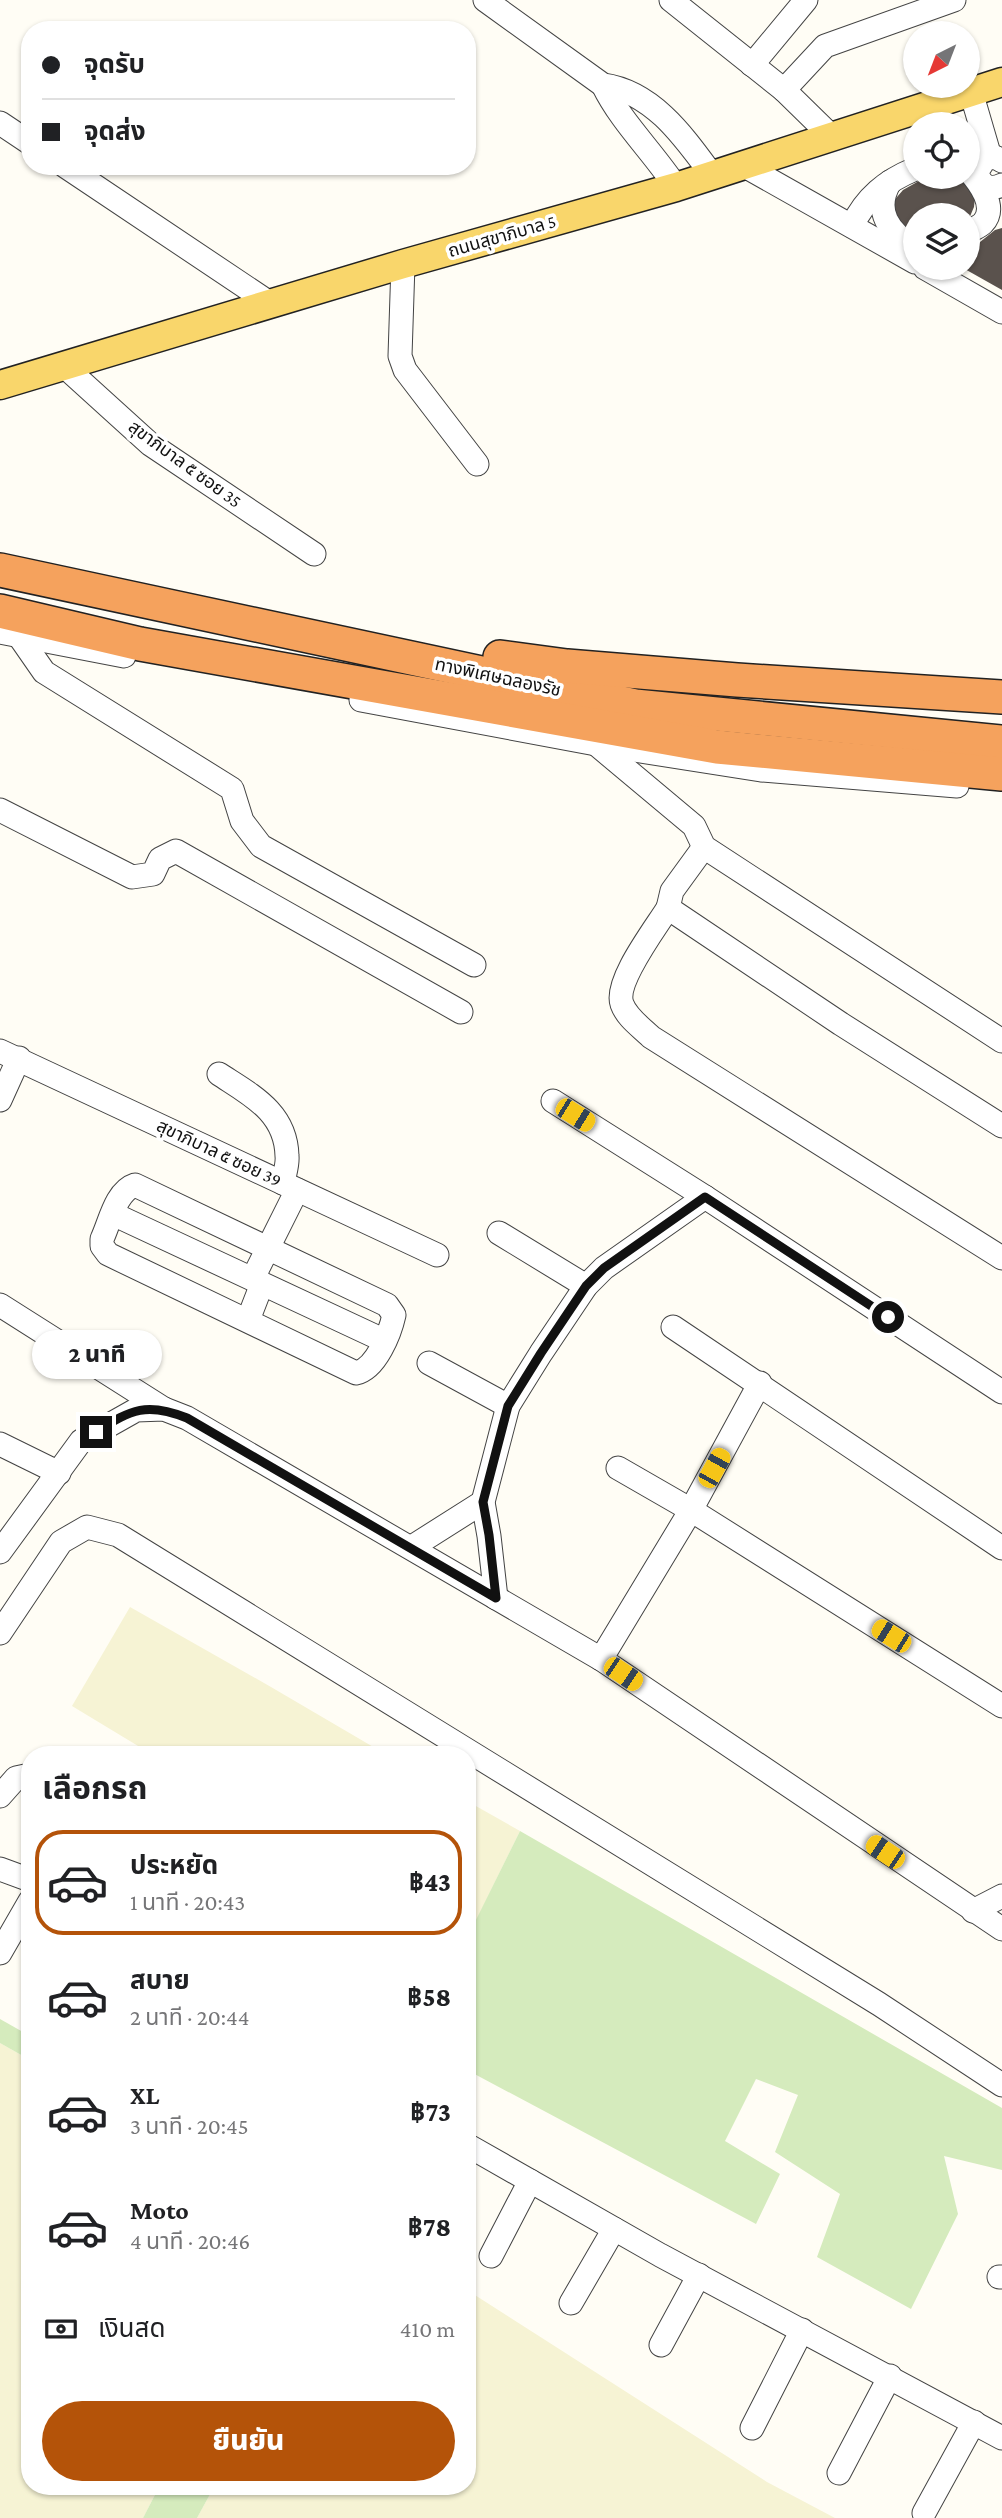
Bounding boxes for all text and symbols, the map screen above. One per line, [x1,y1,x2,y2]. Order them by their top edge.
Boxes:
north arrow [903,21,980,98]
map controls [903,21,980,280]
text: จุดรับ [84,50,145,79]
button: locate [903,112,980,189]
text: จุดส่ง [84,117,146,146]
button: layers [903,203,980,280]
street label: ถนนสุขาภิบาล 5 [446,211,559,262]
street label: สุขาภิบาล ๕ ซอย 35 [124,416,245,512]
street label: ทางพิเศษฉลองรัช [433,654,563,700]
car [552,1095,599,1135]
street label: สุขาภิบาล ๕ ซอย 39 [153,1115,285,1192]
route start [872,1301,904,1333]
callout: 2 นาที [31,1330,161,1380]
text: 2 นาที [69,1341,125,1367]
route end [80,1416,112,1448]
car [695,1445,734,1491]
car [868,1616,915,1656]
car [600,1654,647,1694]
text: เลือกรถ [42,1770,147,1806]
car [862,1832,909,1872]
icon: car [46,1851,109,1914]
text: ประหยัด [130,1851,218,1880]
text: ฿43 [409,1868,451,1897]
text: 1 นาที · 20:43 [130,1889,245,1915]
icon: car [46,1966,109,2029]
text: สบาย [130,1966,190,1995]
text: ฿58 [407,1983,451,2012]
text: 2 นาที · 20:44 [130,2004,250,2030]
icon: car [46,2081,109,2144]
text: XL [130,2081,159,2110]
text: ฿73 [410,2098,451,2127]
text: 3 นาที · 20:45 [130,2113,249,2139]
icon: car [46,2196,109,2259]
text: Moto [130,2196,189,2225]
text: ฿78 [408,2213,451,2242]
text: 4 นาที · 20:46 [130,2228,250,2254]
icon: cash [42,2310,80,2348]
text: เงินสด [98,2314,165,2343]
text: 410 m [400,2316,455,2342]
button: ยืนยัน [42,2401,455,2481]

